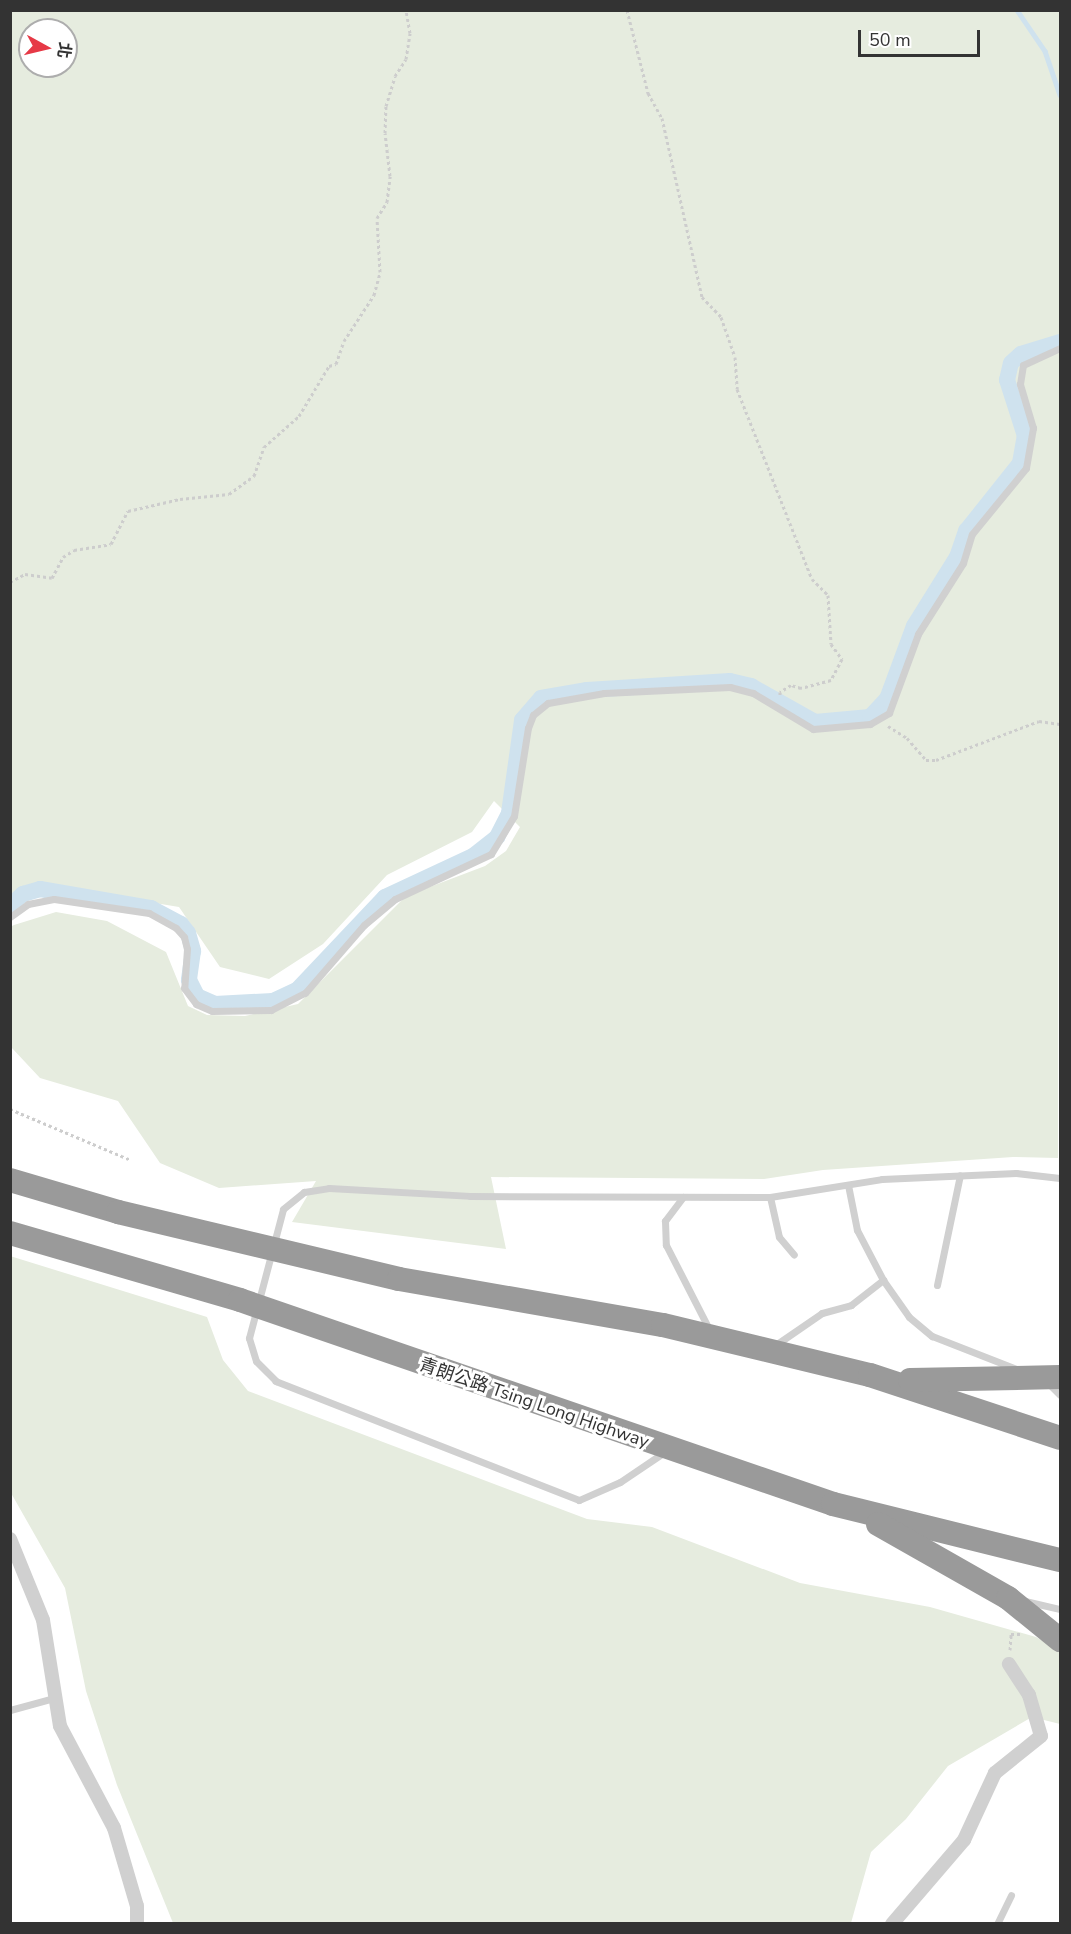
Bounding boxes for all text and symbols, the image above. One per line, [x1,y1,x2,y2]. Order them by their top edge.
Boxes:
north arrow [18,18,78,78]
scale bar [861,18,982,56]
text: 50 m [869,28,911,52]
text: 北 [52,41,76,60]
street label: 青朗公路 Tsing Long Highway [416,1353,652,1453]

